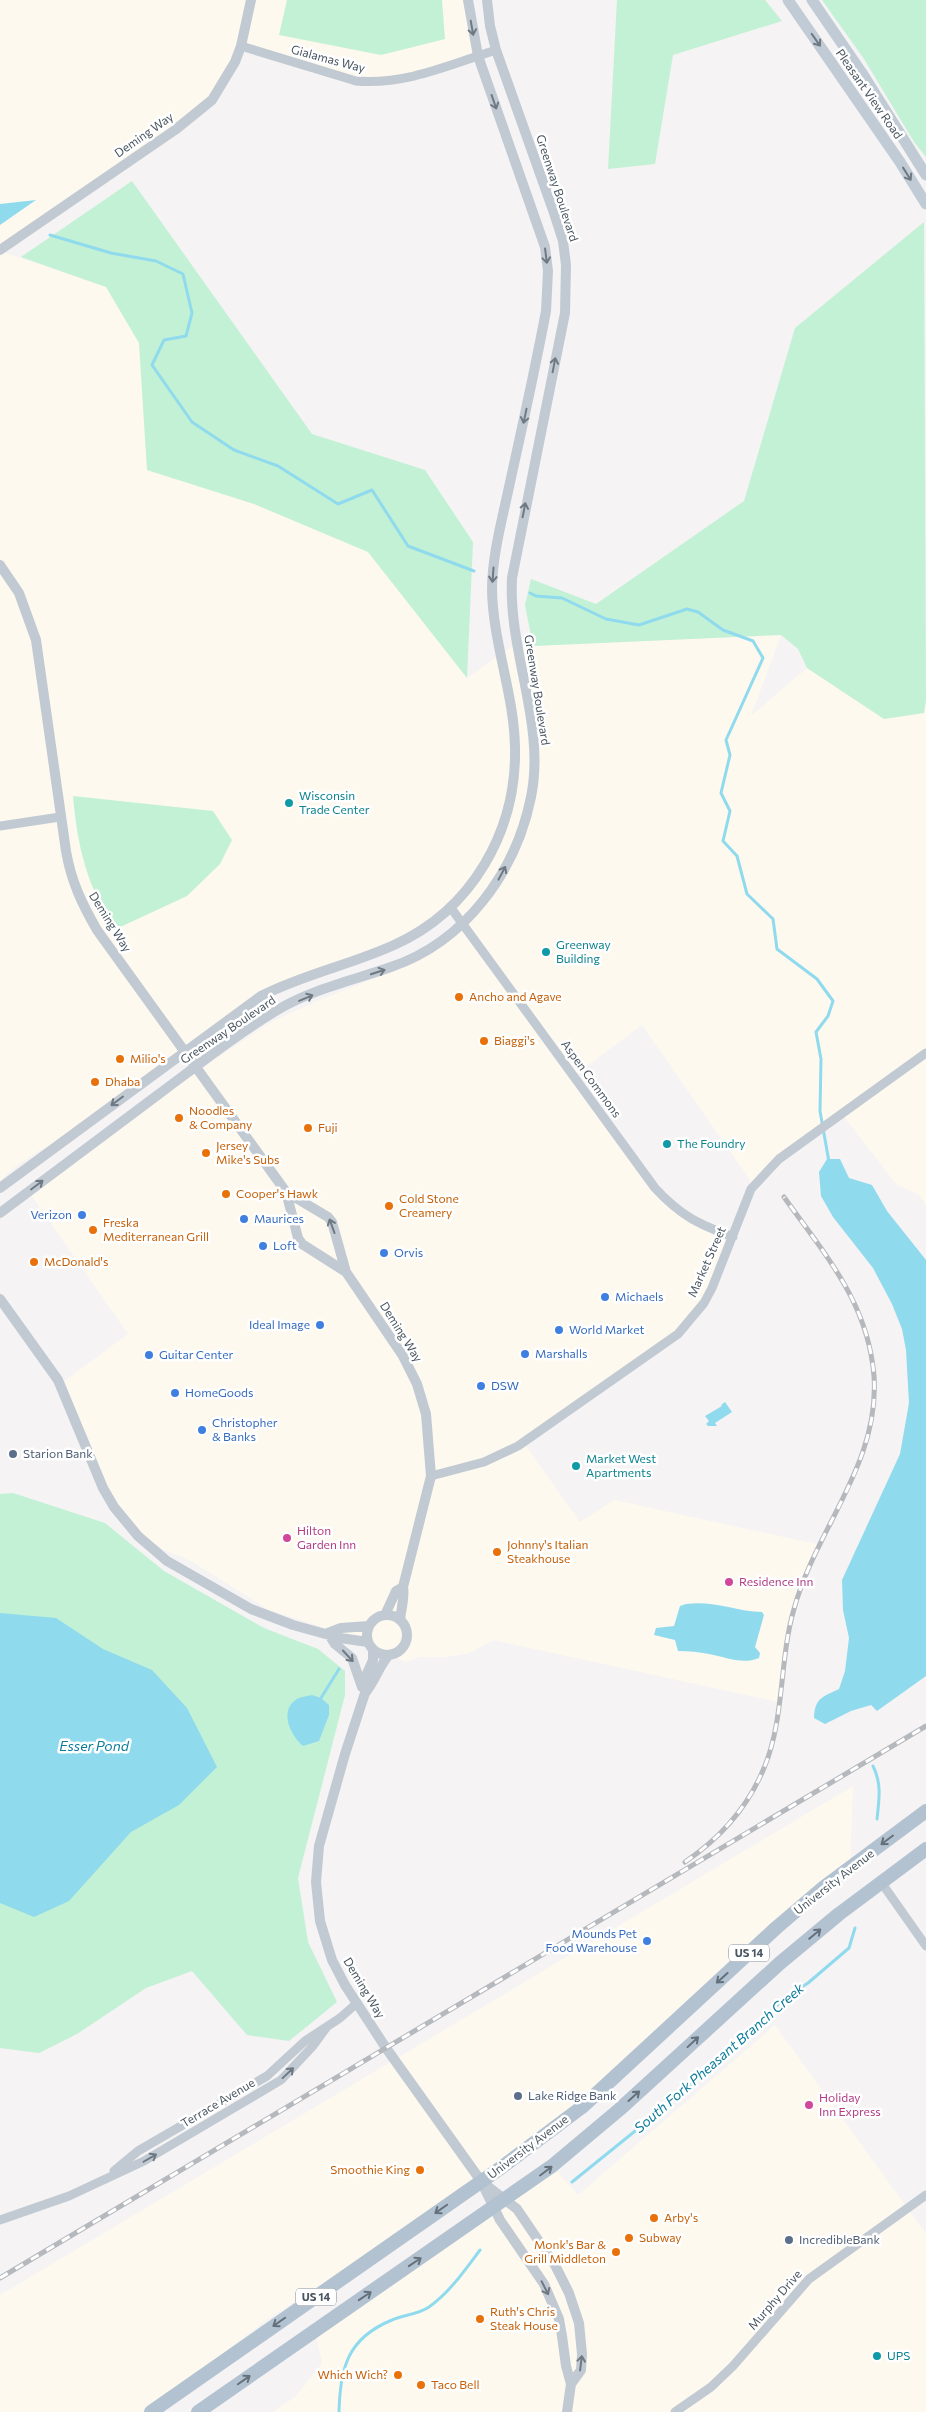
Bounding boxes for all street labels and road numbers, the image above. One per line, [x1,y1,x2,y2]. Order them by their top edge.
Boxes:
street label: Gialamas Way [290,41,367,75]
street label: Pleasant View Road [834,46,906,141]
street label: Deming Way [111,109,175,160]
street label: Greenway Boulevard [534,132,582,243]
street label: Greenway Boulevard [522,634,554,746]
street label: Deming Way [87,889,135,954]
street label: Greenway Boulevard [177,992,278,1066]
street label: Aspen Commons [559,1037,625,1120]
street label: Market Street [684,1224,728,1299]
street label: Deming Way [378,1299,426,1364]
street label: University Avenue [791,1846,876,1917]
road number: US 14 [729,1945,769,1962]
street label: Deming Way [341,1955,388,2020]
street label: Terrace Avenue [178,2075,257,2130]
street label: University Avenue [484,2111,571,2181]
street label: Murphy Drive [745,2267,804,2332]
road number: US 14 [296,2288,336,2306]

